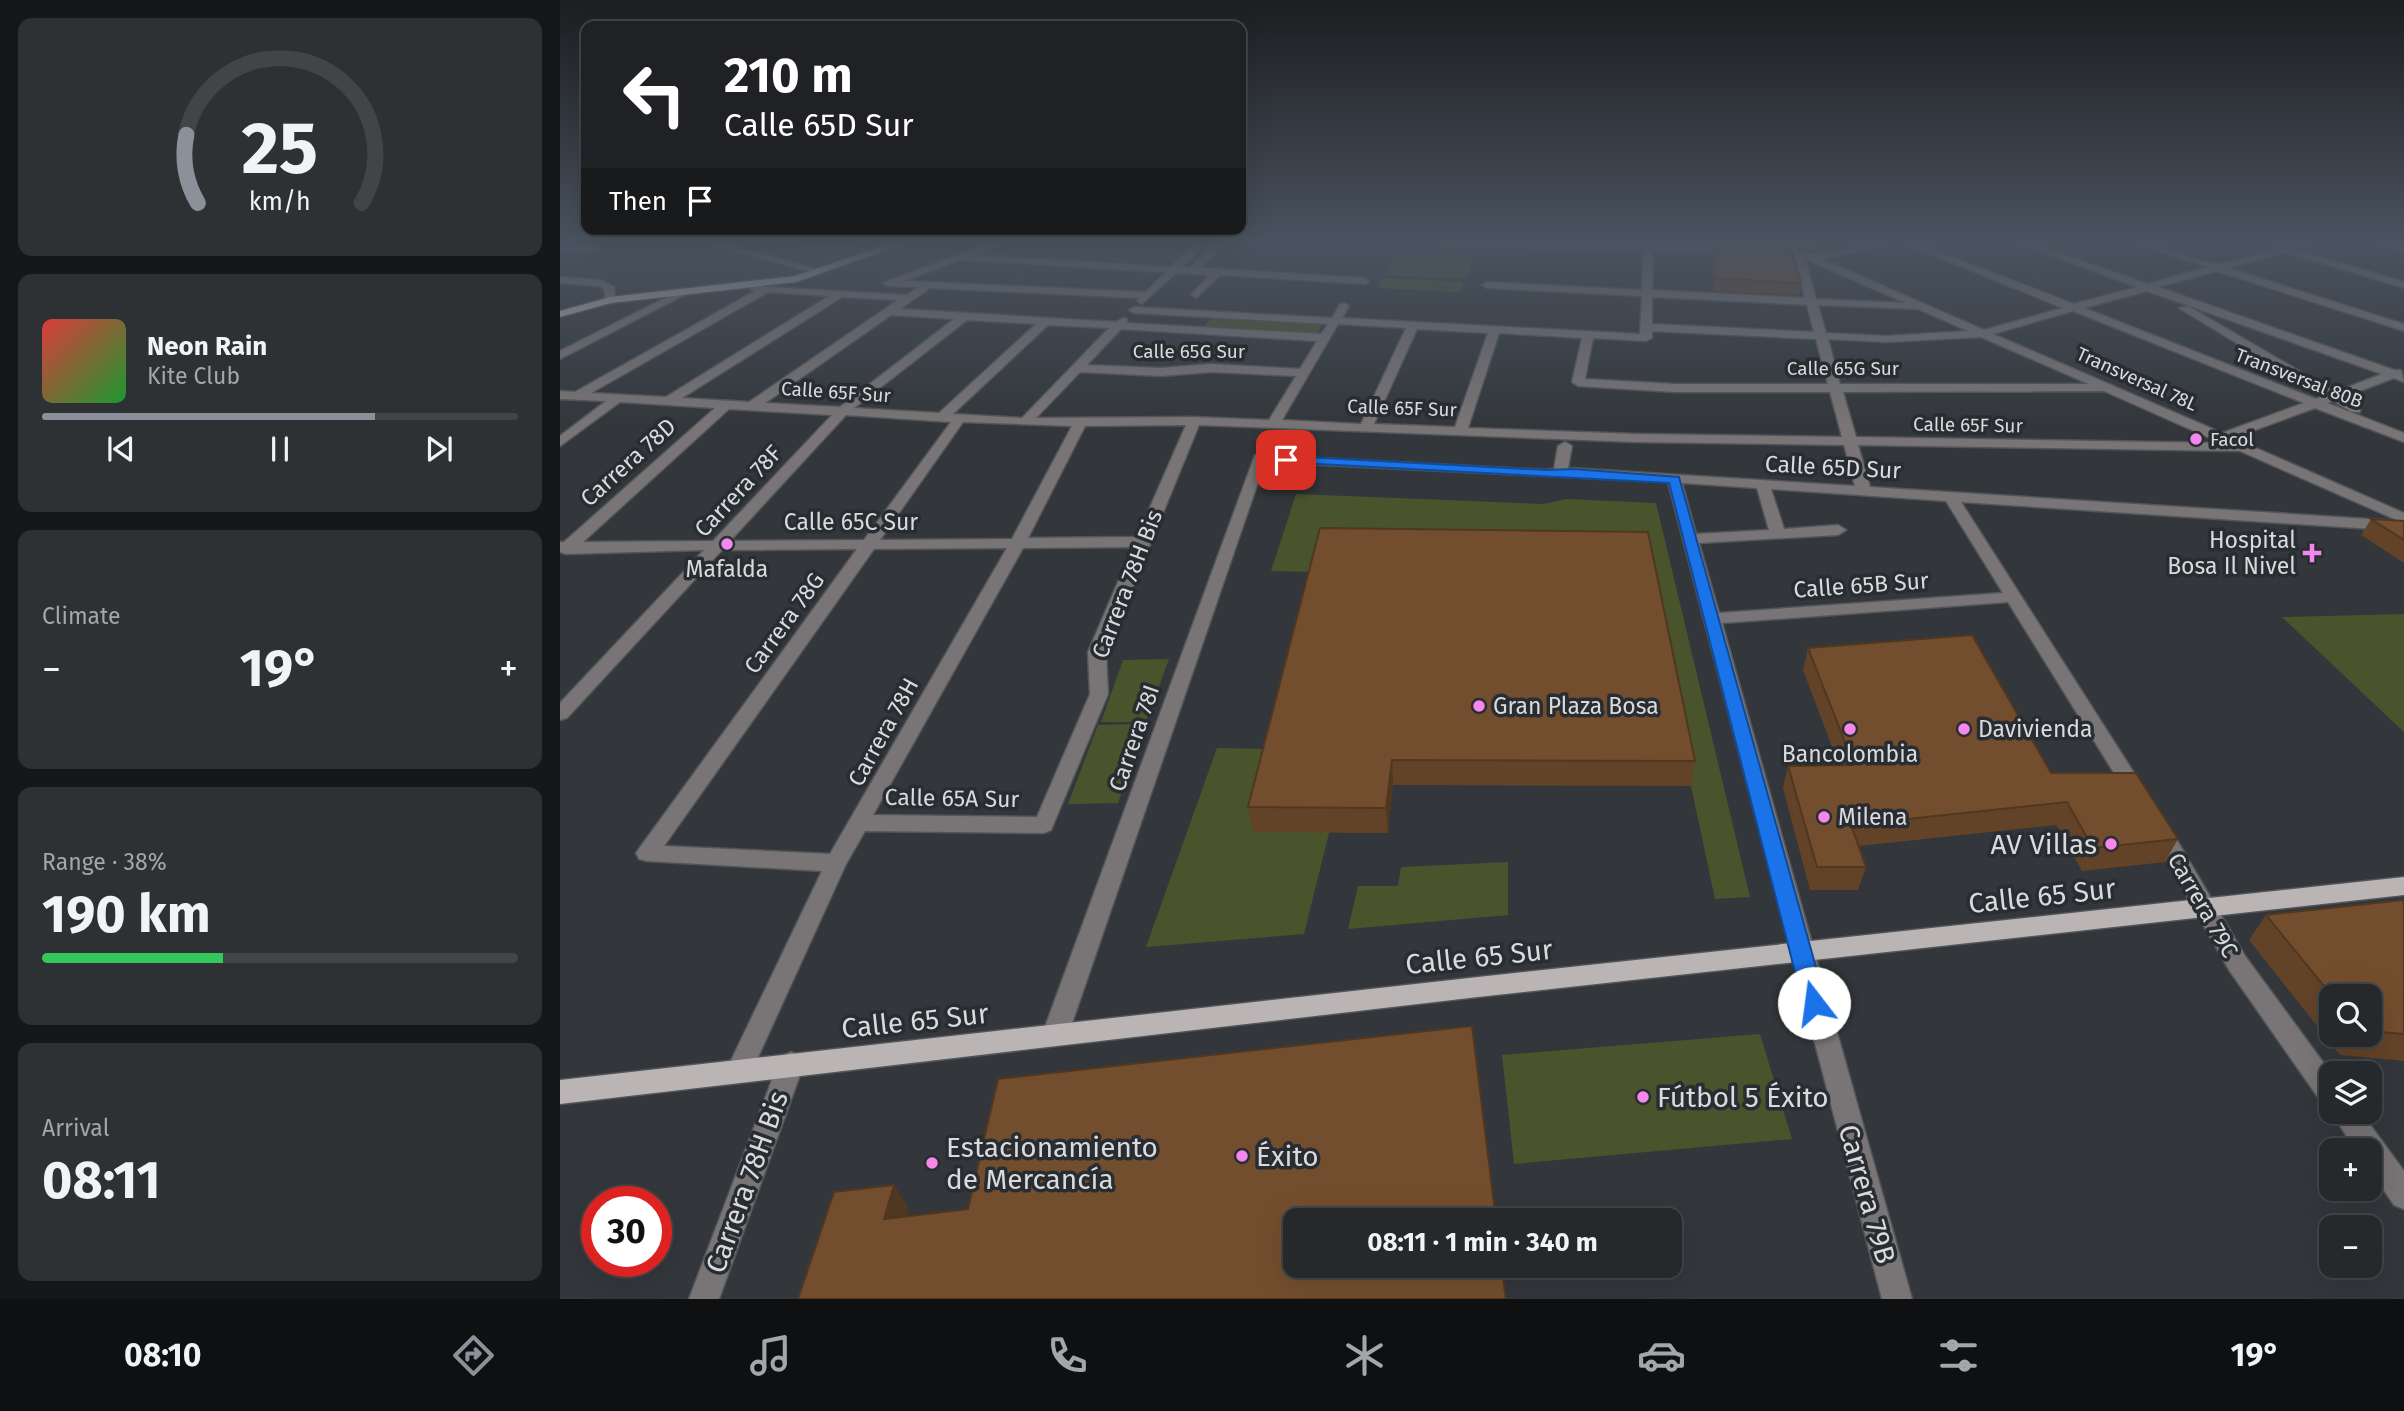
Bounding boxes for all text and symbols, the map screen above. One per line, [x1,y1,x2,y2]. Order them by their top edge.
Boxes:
text: 210 m [724,46,853,105]
icon: left [609,49,700,140]
text: 25 [242,105,318,192]
text: Calle 65D Sur [724,106,914,144]
icon: arrive [681,182,719,220]
text: Then [609,186,667,217]
text: km/h [249,187,311,217]
text: Neon Rain [147,331,267,362]
street label: Calle 65G Sur [1133,340,1246,363]
street label: Transversal 78L [2073,342,2202,416]
street label: Transversal 80B [2232,343,2366,413]
street label: Calle 65G Sur [1787,357,1900,380]
text: Kite Club [147,362,240,390]
street label: Calle 65F Sur [780,377,892,407]
street label: Calle 65F Sur [1347,395,1458,421]
street label: Carrera 78D [575,412,681,512]
street label: Calle 65F Sur [1913,413,2024,437]
place label: Facol [2210,428,2254,451]
icon: previous [102,430,140,468]
icon: pause [261,430,299,468]
icon: next [420,430,458,468]
pin [1256,430,1316,490]
marker: Facol [2188,431,2204,447]
street label: Carrera 78F [688,439,788,543]
icon: arrive [1267,441,1305,479]
street label: Calle 65D Sur [1764,449,1902,485]
street label: Carrera 78H Bis [1086,506,1168,662]
street label: Calle 65C Sur [784,508,918,536]
place label: Hospital Bosa Il Nivel [2167,526,2296,580]
marker: Mafalda [719,536,735,552]
marker: Hospital Bosa Il Nivel [2302,543,2322,563]
place label: Mafalda [686,555,768,583]
street label: Calle 65B Sur [1792,566,1930,604]
street label: Carrera 78G [738,567,830,679]
text: Climate [42,602,121,630]
text: 19° [240,637,320,700]
text: − [42,646,61,692]
text: + [499,646,518,692]
street label: Carrera 78H [842,673,924,791]
street label: Carrera 78I [1103,681,1165,795]
place label: Gran Plaza Bosa [1493,692,1659,720]
marker: Gran Plaza Bosa [1471,698,1487,714]
place label: Davivienda [1978,715,2093,743]
marker: Bancolombia [1842,721,1858,737]
marker: Davivienda [1956,721,1972,737]
place label: Bancolombia [1782,740,1918,768]
street label: Calle 65A Sur [884,783,1020,813]
place label: Milena [1838,803,1908,831]
marker: Milena [1816,809,1832,825]
place label: AV Villas [1991,828,2097,861]
marker: AV Villas [2103,836,2119,852]
text: Range · 38% [42,848,167,876]
street label: Carrera 79C [2162,848,2244,962]
street label: Calle 65 Sur [1967,872,2117,920]
text: 190 km [42,883,211,946]
street label: Calle 65 Sur [1404,933,1554,981]
position arrow [1777,966,1851,1040]
map controls [2319,984,2382,1278]
button: search [2319,984,2382,1047]
street label: Calle 65 Sur [840,997,990,1045]
button: layers [2319,1061,2382,1124]
place label: Fútbol 5 Éxito [1657,1081,1829,1114]
street label: Carrera 78H Bis [699,1087,795,1277]
marker: Fútbol 5 Éxito [1635,1089,1651,1105]
text: Arrival [42,1114,109,1142]
street label: Carrera 79B [1831,1121,1903,1267]
place label: Estacionamiento de Mercancía [946,1131,1158,1196]
button: + [2319,1138,2382,1201]
place label: Éxito [1256,1140,1319,1173]
marker: Éxito [1234,1148,1250,1164]
text: 08:11 [42,1149,161,1212]
marker: Estacionamiento de Mercancía [924,1155,940,1171]
speed limit sign: 30 [581,1186,672,1277]
button: − [2319,1215,2382,1278]
text: 08:11 · 1 min · 340 m [1367,1227,1598,1258]
icon: directions [449,1331,498,1380]
icon: music [746,1331,795,1380]
icon: phone [1043,1331,1092,1380]
icon: climate [1340,1331,1389,1380]
icon: car [1637,1331,1686,1380]
icon: filters [1934,1331,1983,1380]
text: 08:10 [124,1336,201,1374]
text: 19° [2231,1336,2280,1374]

